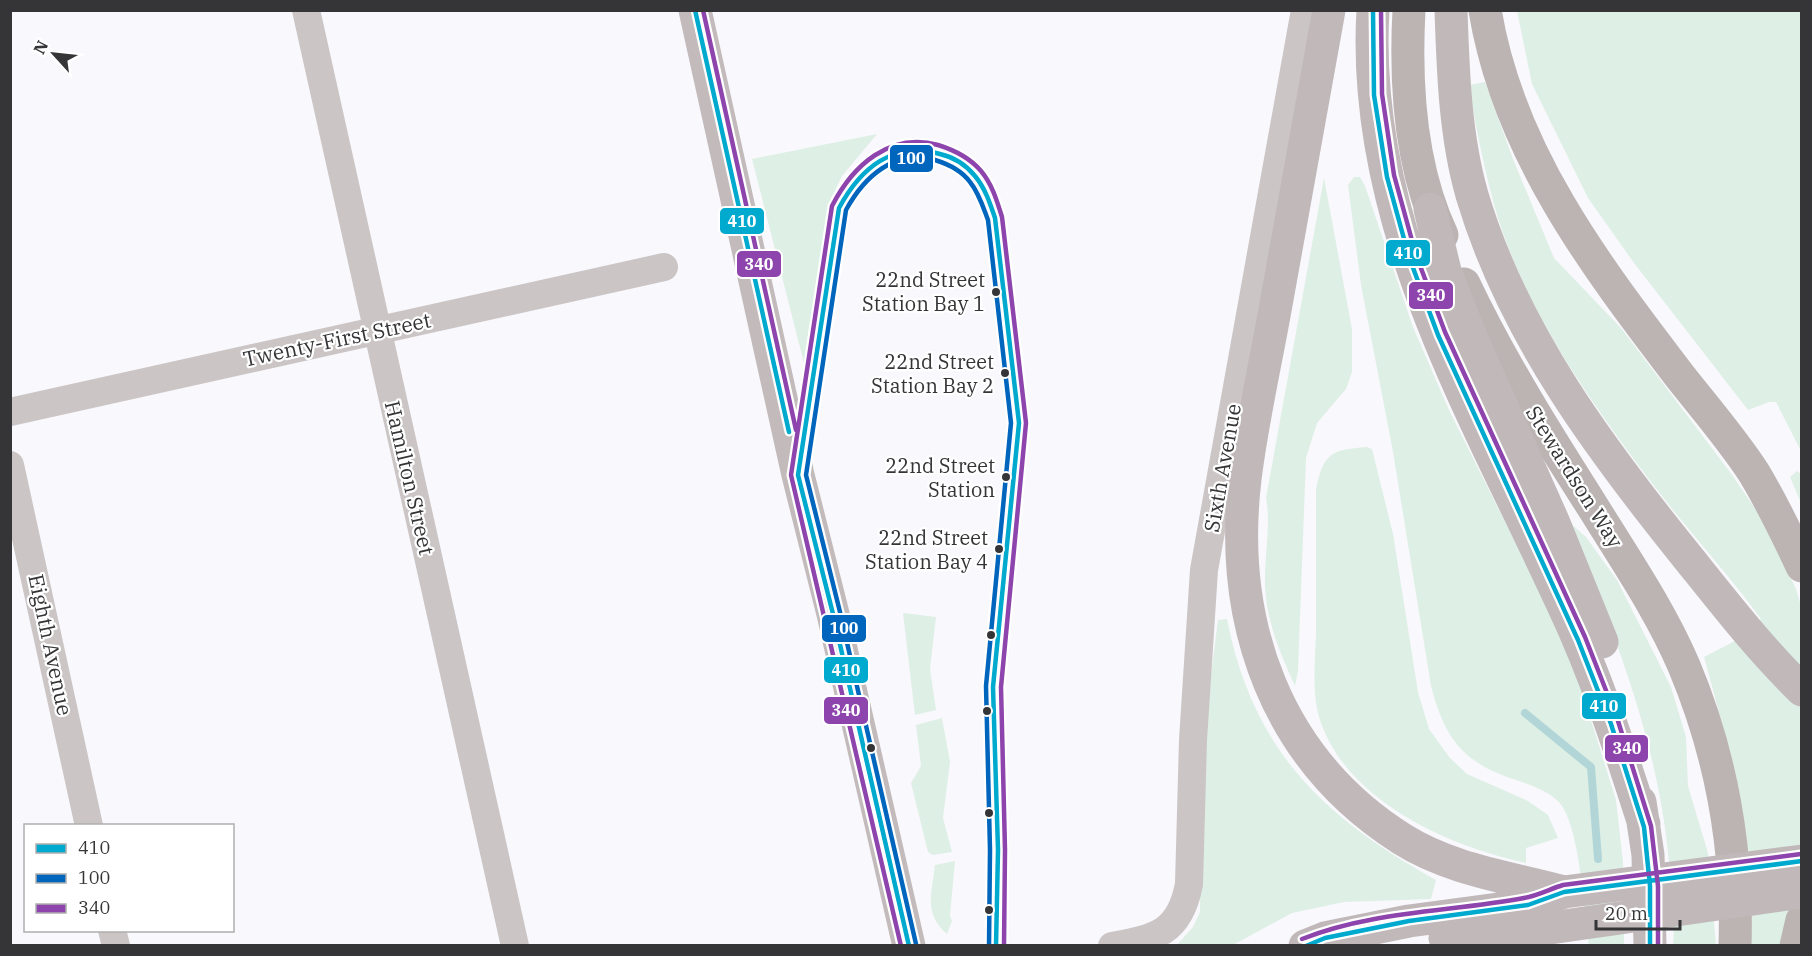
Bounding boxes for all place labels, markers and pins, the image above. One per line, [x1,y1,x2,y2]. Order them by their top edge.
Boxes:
place label: 22nd Street Station Bay 1 [862,266,985,317]
marker: 22nd Street Station Bay 1 [990,286,1002,298]
place label: 22nd Street Station Bay 2 [871,348,994,399]
marker: 22nd Street Station Bay 2 [999,367,1011,379]
place label: 22nd Street Station [885,452,995,503]
marker: 22nd Street Station [1000,471,1012,483]
place label: 22nd Street Station Bay 4 [865,524,988,575]
marker: 22nd Street Station Bay 4 [993,543,1005,555]
unlabelled marker [985,629,997,641]
unlabelled marker [981,705,993,717]
unlabelled marker [865,742,877,754]
unlabelled marker [983,807,995,819]
unlabelled marker [983,904,995,916]

